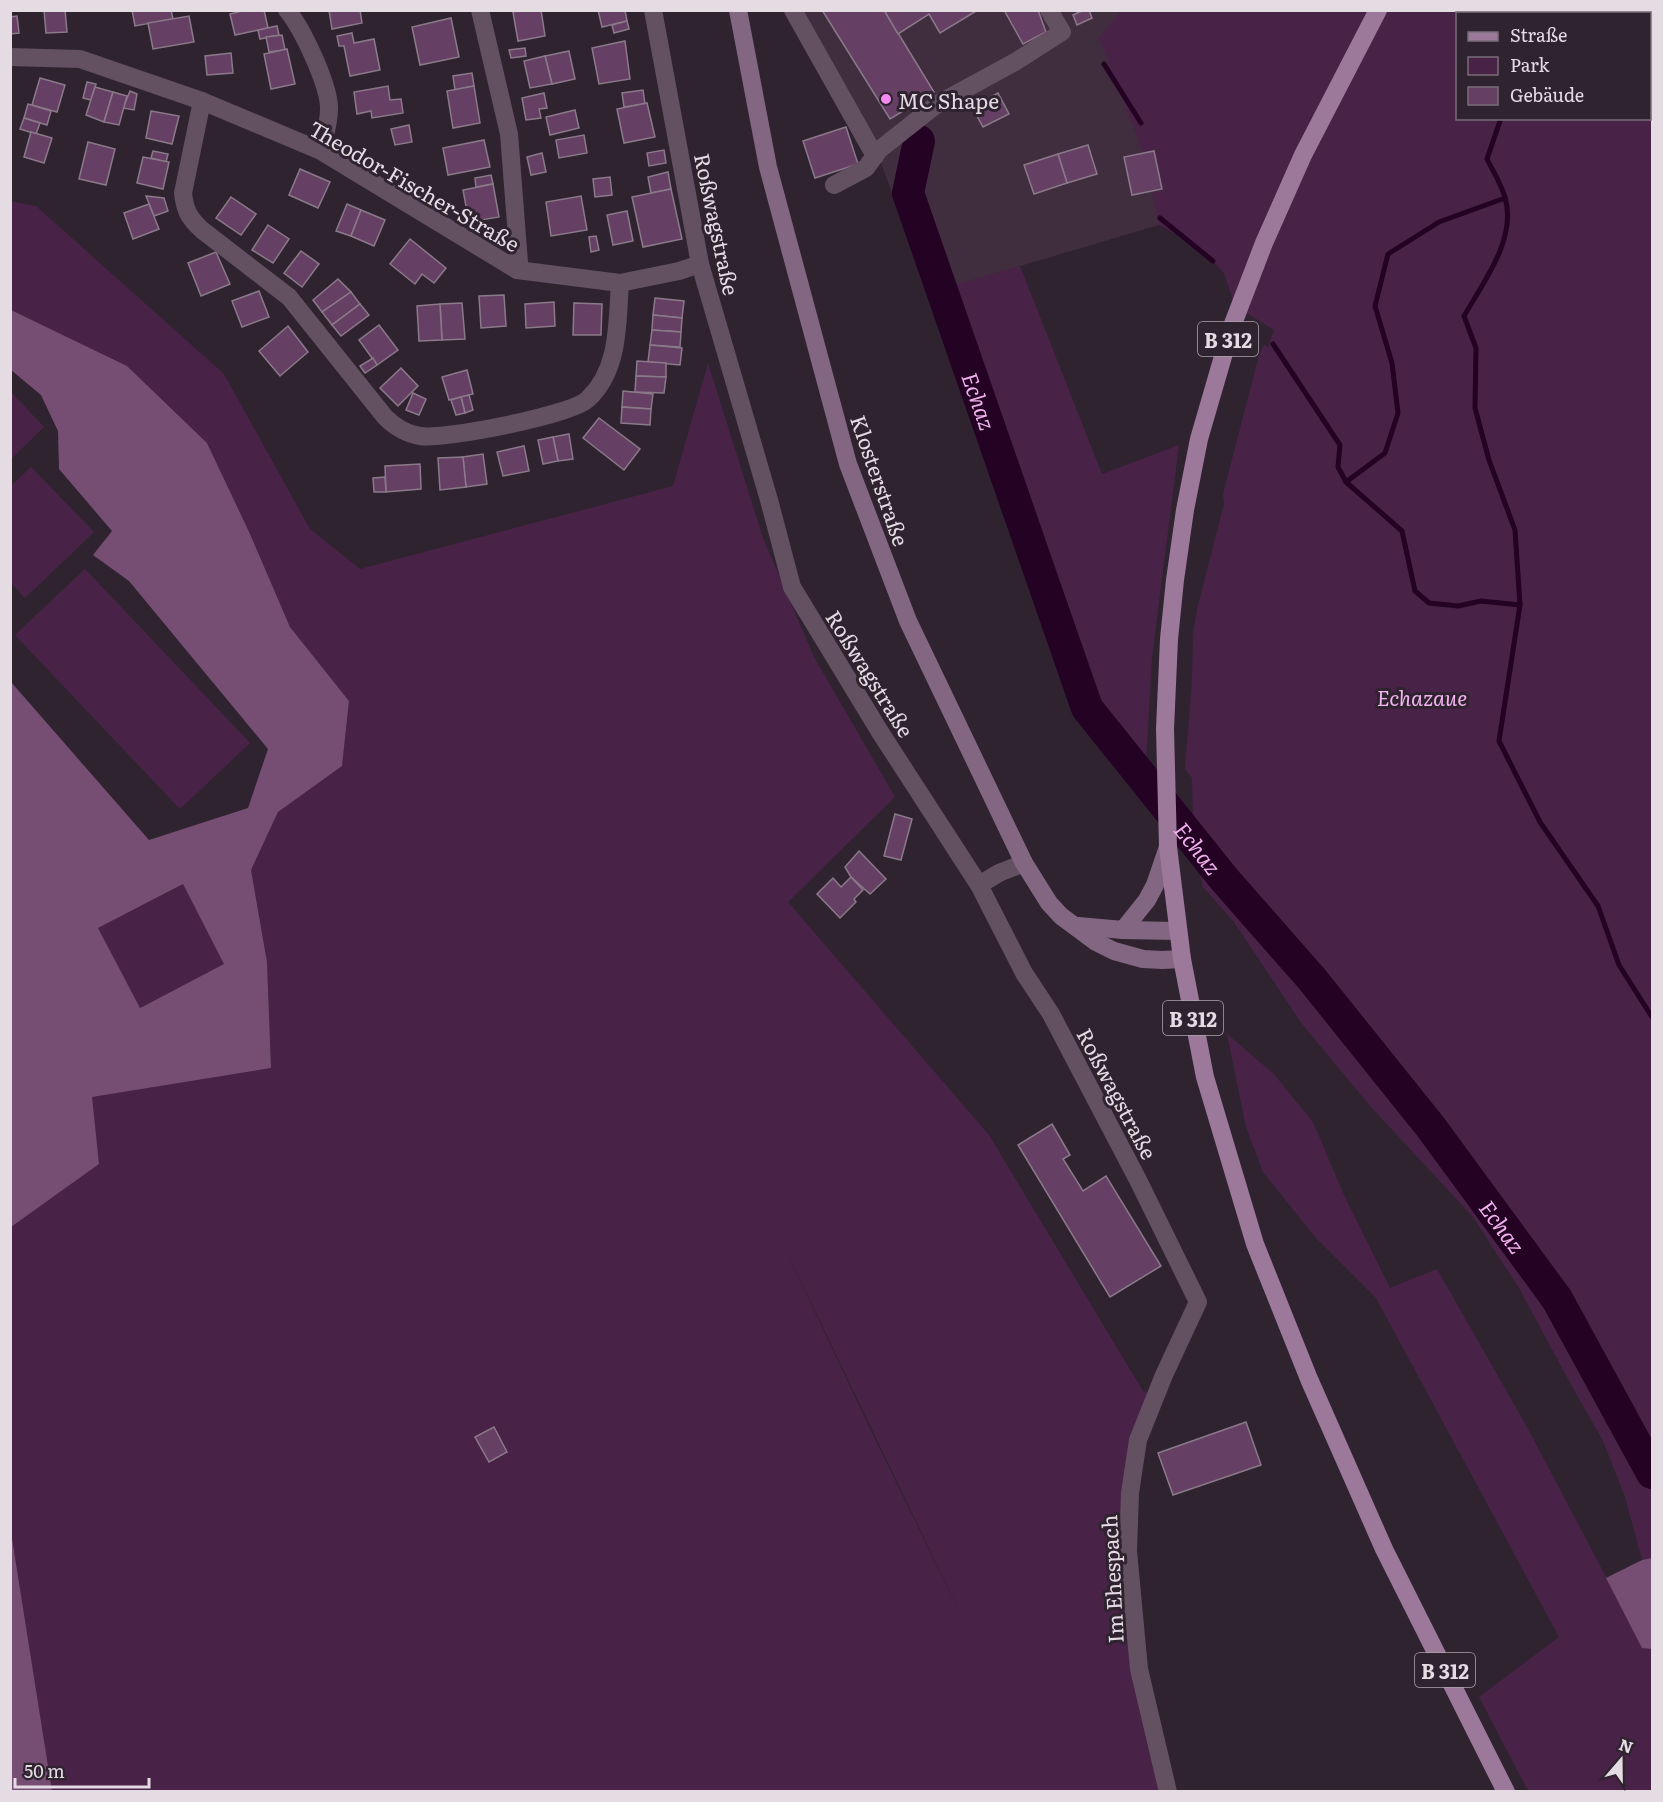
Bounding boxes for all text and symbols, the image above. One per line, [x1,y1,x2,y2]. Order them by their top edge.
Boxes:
legend [1456,12,1651,120]
text: Straße [1510,21,1567,48]
text: Park [1510,51,1551,78]
text: Gebäude [1510,81,1584,108]
place label: MC Shape [898,84,999,115]
marker: MC Shape [879,92,893,106]
street label: Theodor-Fischer-Straße [304,112,526,258]
street label: Roßwagstraße [688,150,748,298]
road number: B 312 [1198,322,1258,356]
water label: Echaz [955,367,1005,434]
street label: Klosterstraße [844,410,918,550]
street label: Roßwagstraße [820,603,923,743]
park label: Echazaue [1377,681,1467,712]
water label: Echaz [1167,814,1230,881]
road number: B 312 [1163,1001,1223,1035]
street label: Roßwagstraße [1070,1022,1166,1164]
water label: Echaz [1473,1192,1534,1259]
street label: Im Ehespach [1092,1514,1130,1644]
road number: B 312 [1415,1653,1475,1687]
north arrow [1591,1730,1651,1790]
text: N [1616,1731,1637,1759]
scale bar [15,1751,148,1789]
text: 50 m [24,1757,65,1784]

